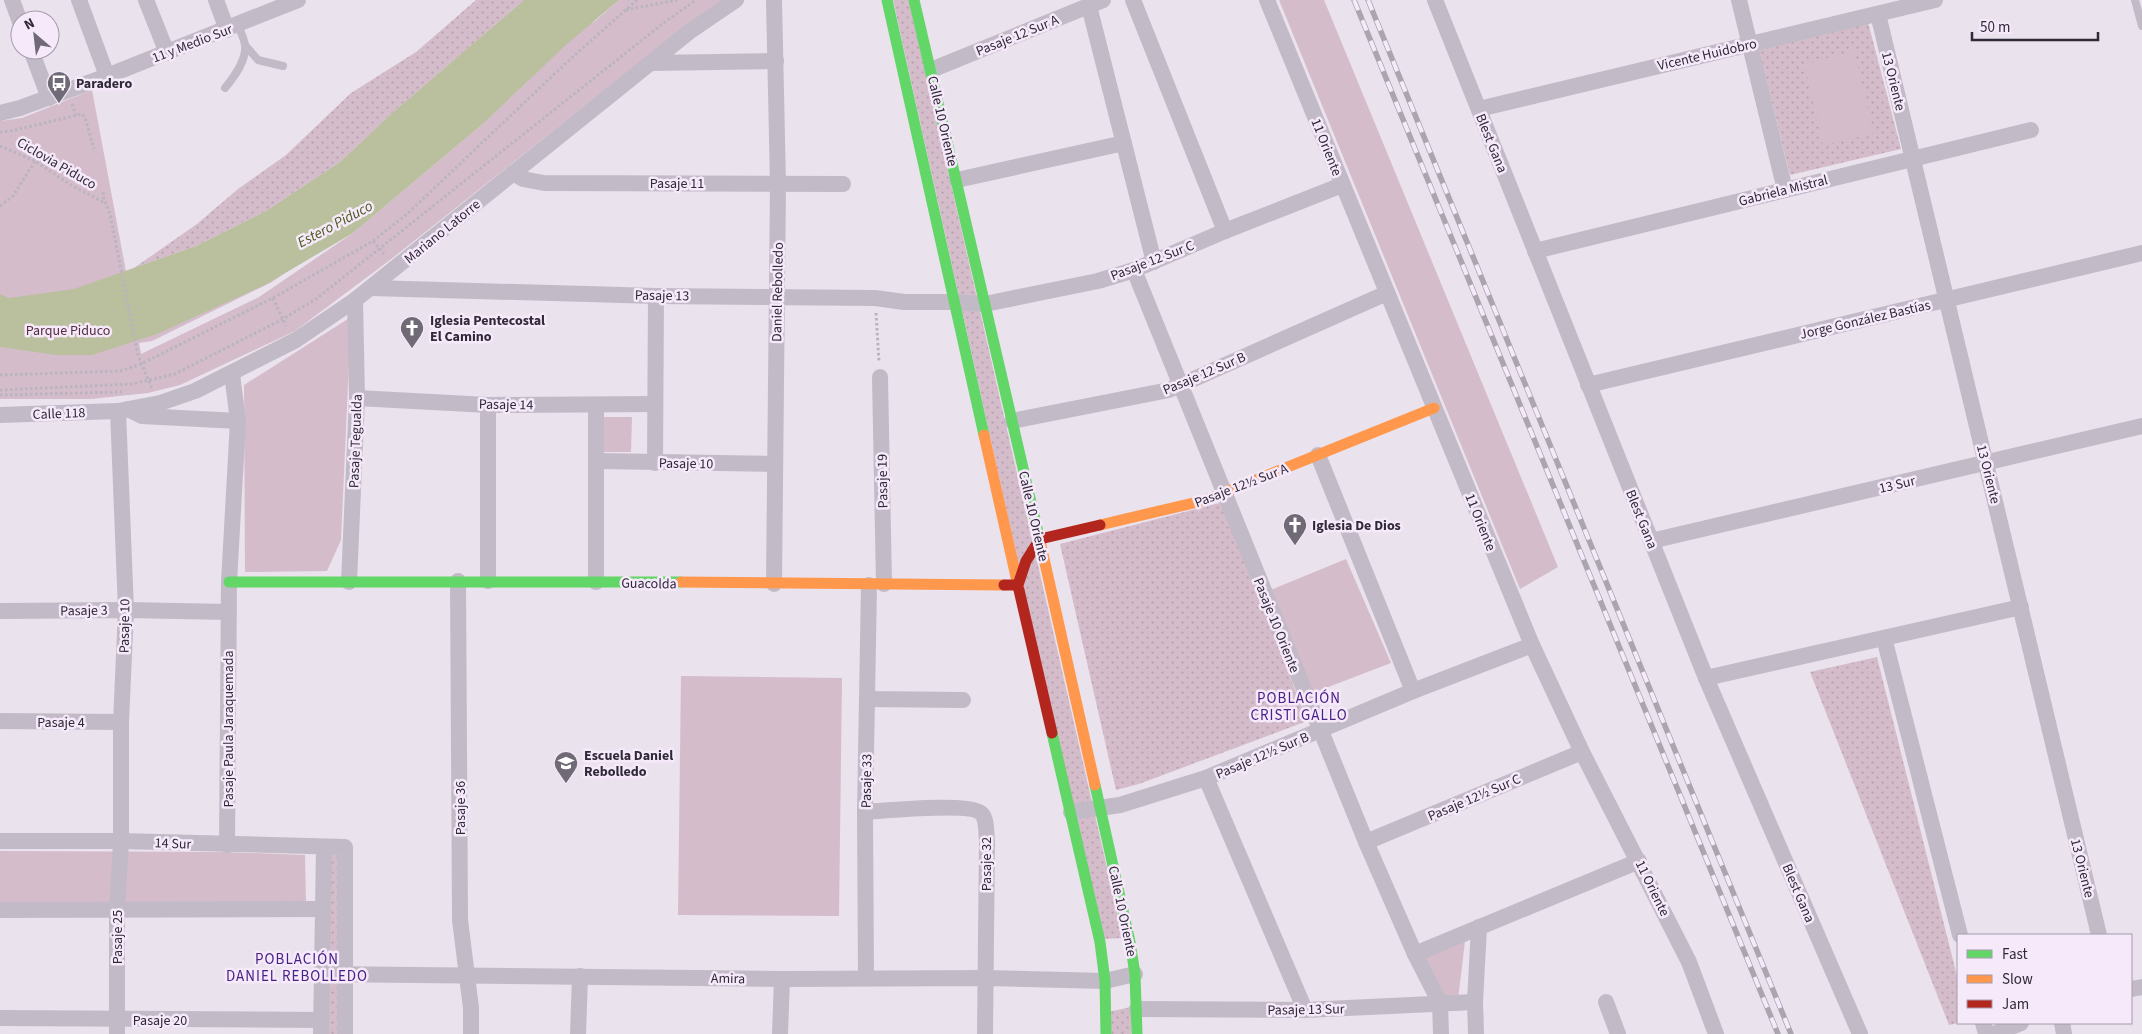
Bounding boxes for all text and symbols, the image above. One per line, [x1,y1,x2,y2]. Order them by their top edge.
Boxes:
north arrow [10,10,60,60]
street label: Pasaje 12 Sur A [973,10,1062,62]
scale bar [1972,10,2098,42]
text: N [21,13,38,35]
text: 50 m [1980,17,2010,38]
street label: 11 y Medio Sur [149,19,236,68]
street label: Vicente Huidobro [1656,34,1759,76]
street label: 13 Oriente [1876,50,1910,113]
bus stop icon: Paradero [46,70,72,104]
place label: Paradero [76,74,133,94]
street label: Calle 10 Oriente [922,74,962,169]
street label: Blest Gana [1470,111,1512,176]
street label: 11 Oriente [1305,116,1347,179]
street label: Ciclovia Piduco [13,133,100,195]
street label: Gabriela Mistral [1737,170,1830,212]
street label: Pasaje 11 [650,174,704,194]
street label: Mariano Latorre [400,195,485,269]
water label: Estero Piduco [294,196,377,253]
street label: Pasaje 12 Sur C [1108,236,1197,286]
street label: Daniel Rebolledo [767,242,789,342]
street label: Pasaje 13 [635,286,689,306]
street label: Jorge González Bastías [1798,295,1933,345]
place label: Iglesia Pentecostal El Camino [430,311,545,347]
church icon: Iglesia Pentecostal El Camino [399,315,425,349]
park label: Parque Piduco [26,321,110,341]
street label: Pasaje 12 Sur B [1160,347,1249,400]
street label: Pasaje Tegualda [344,394,368,488]
street label: Pasaje 14 [479,395,533,415]
street label: Calle 118 [32,403,86,425]
street label: 13 Oriente [1971,443,2005,506]
street label: Pasaje 10 [659,454,713,474]
street label: Pasaje 19 [873,454,893,508]
street label: Pasaje 12½ Sur A [1192,459,1291,513]
street label: Calle 10 Oriente [1013,469,1053,564]
street label: 13 Sur [1877,471,1917,499]
street label: Blest Gana [1620,487,1662,552]
street label: 11 Oriente [1459,491,1501,554]
church icon: Iglesia De Dios [1282,512,1308,546]
place label: Iglesia De Dios [1312,516,1401,536]
street label: Guacolda [621,574,677,594]
street label: Pasaje 10 Oriente [1248,575,1304,676]
street label: Pasaje 10 [115,599,135,653]
street label: Pasaje 3 [60,601,108,621]
street label: Pasaje Paula Jaraquemada [219,650,239,808]
district label: POBLACIÓN CRISTI GALLO [1250,688,1348,726]
street label: Pasaje 4 [37,713,85,733]
street label: Pasaje 12½ Sur B [1213,727,1312,785]
place label: Escuela Daniel Rebolledo [584,746,673,782]
school or university icon: Escuela Daniel Rebolledo [553,750,579,784]
street label: Pasaje 33 [857,754,877,808]
street label: Pasaje 12½ Sur C [1425,769,1524,827]
street label: Pasaje 36 [451,781,471,835]
street label: 14 Sur [154,833,192,855]
street label: Pasaje 32 [977,837,997,891]
street label: 13 Oriente [2065,837,2099,900]
street label: 11 Oriente [1630,857,1674,920]
street label: Blest Gana [1777,861,1819,926]
street label: Calle 10 Oriente [1103,864,1141,958]
street label: Pasaje 25 [108,910,128,964]
legend [1957,934,2132,1024]
text: Fast [2002,944,2028,965]
district label: POBLACIÓN DANIEL REBOLLEDO [226,949,368,987]
street label: Amira [711,969,745,989]
text: Slow [2002,969,2033,990]
text: Jam [2002,994,2029,1015]
street label: Pasaje 13 Sur [1267,999,1345,1021]
street label: Pasaje 20 [133,1011,187,1031]

